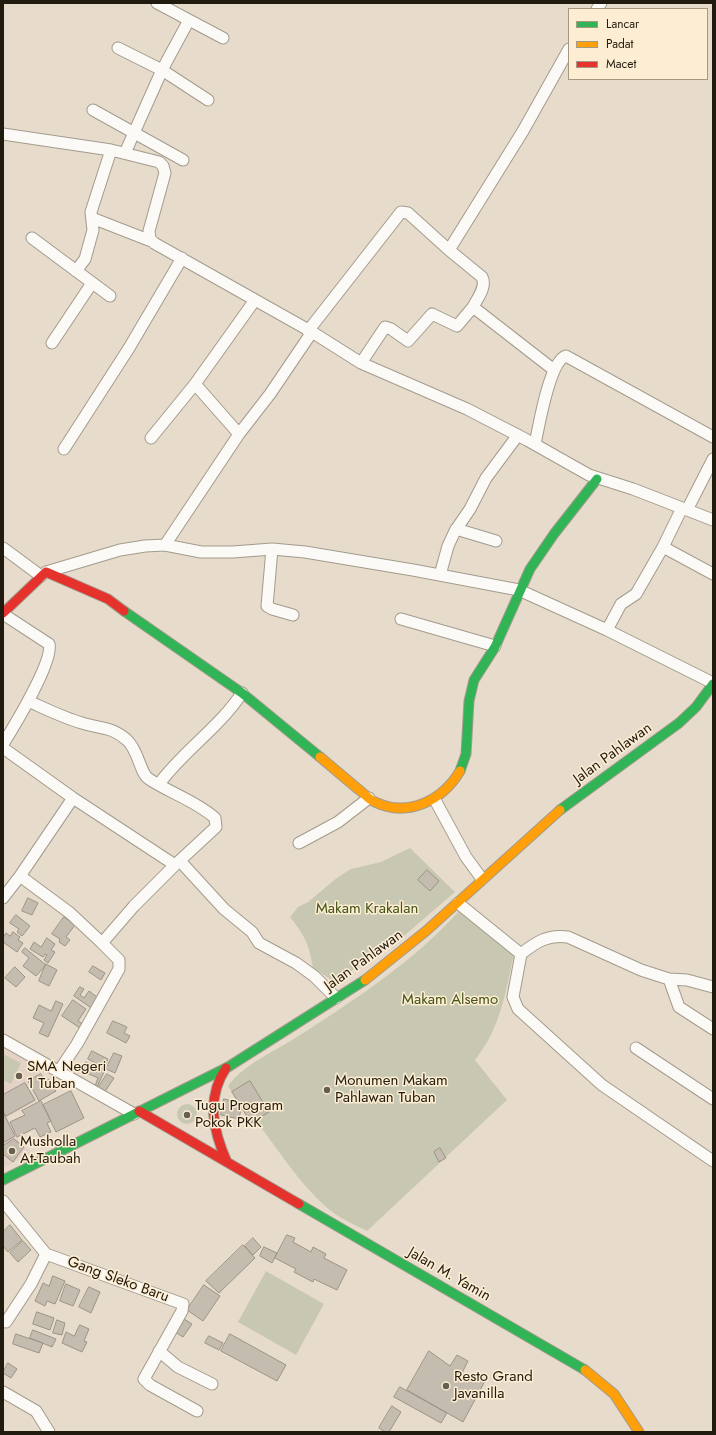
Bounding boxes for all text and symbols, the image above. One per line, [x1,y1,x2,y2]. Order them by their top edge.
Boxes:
legend [568,8,708,80]
text: Lancar [606,15,639,33]
text: Padat [606,35,633,53]
text: Macet [606,55,636,73]
street label: Jalan Pahlawan [570,720,656,788]
park label: Makam Krakalan [316,900,418,918]
street label: Jalan Pahlawan [321,927,407,995]
park label: Makam Alsemo [402,991,498,1009]
place label: SMA Negeri 1 Tuban [27,1058,106,1093]
marker: SMA Negeri 1 Tuban [14,1071,24,1081]
place label: Monumen Makam Pahlawan Tuban [335,1072,448,1107]
marker: Monumen Makam Pahlawan Tuban [322,1085,332,1095]
place label: Tugu Program Pokok PKK [195,1097,283,1132]
marker: Tugu Program Pokok PKK [182,1110,192,1120]
place label: Musholla At-Taubah [20,1133,81,1168]
marker: Musholla At-Taubah [7,1146,17,1156]
street label: Jalan M. Yamin [404,1244,494,1306]
street label: Gang Sleko Baru [65,1253,171,1307]
place label: Resto Grand Javanilla [454,1368,533,1403]
marker: Resto Grand Javanilla [441,1381,451,1391]

